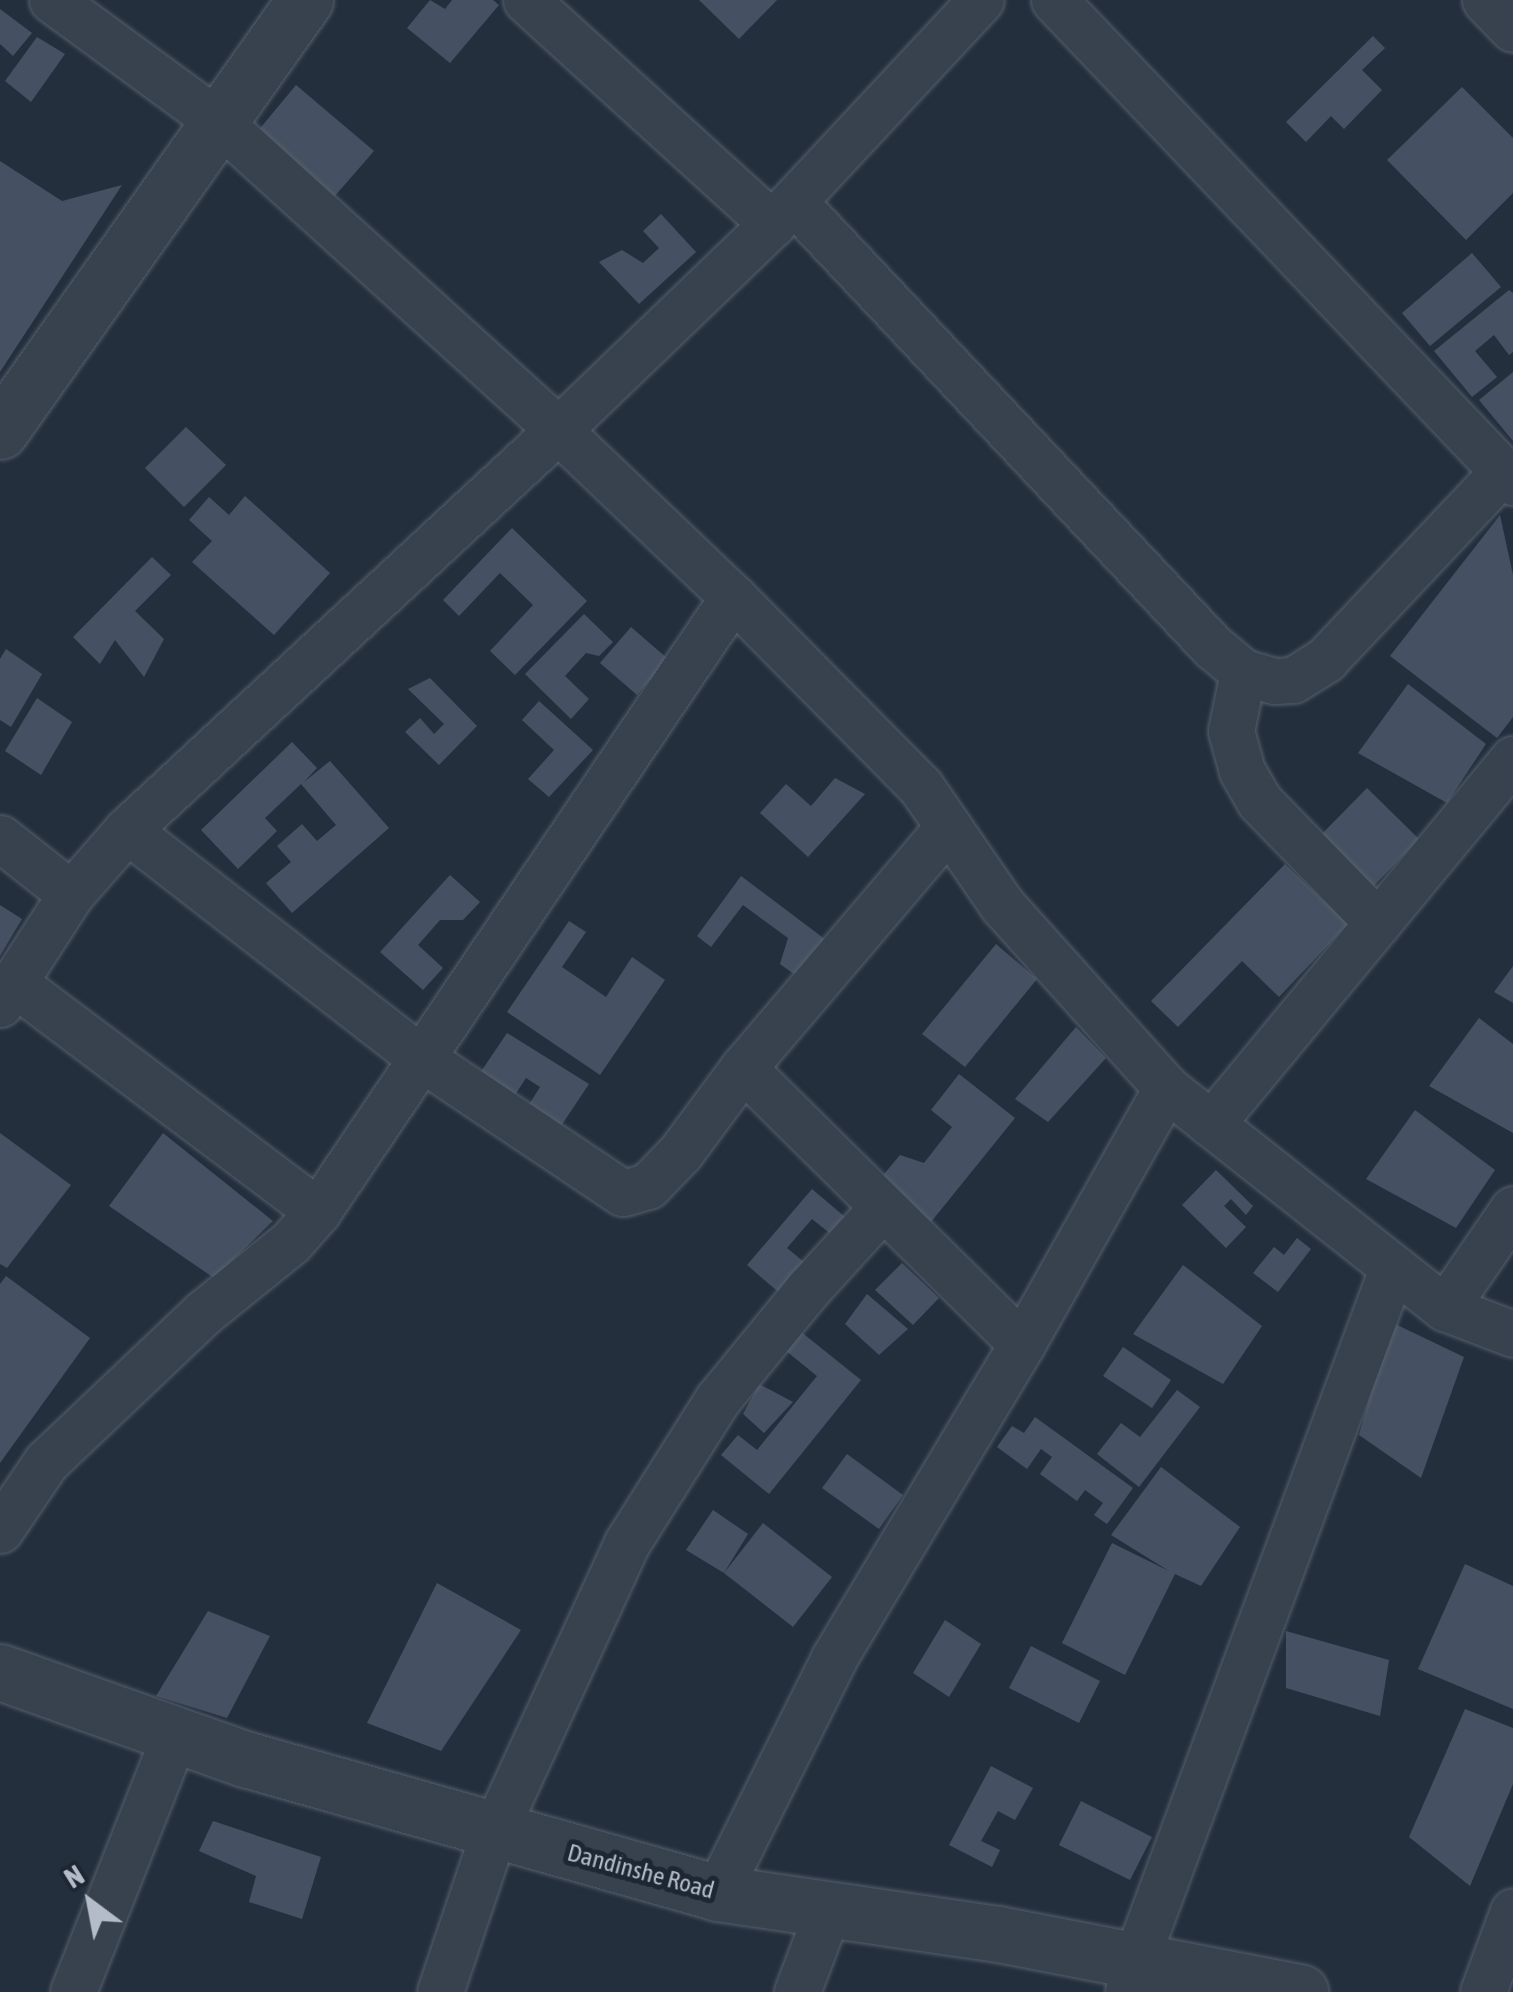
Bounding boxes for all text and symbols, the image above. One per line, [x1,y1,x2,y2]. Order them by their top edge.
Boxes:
street label: Dandinshe Road [564,1837,718,1905]
north arrow [40,1852,140,1952]
text: N [59,1859,90,1895]

